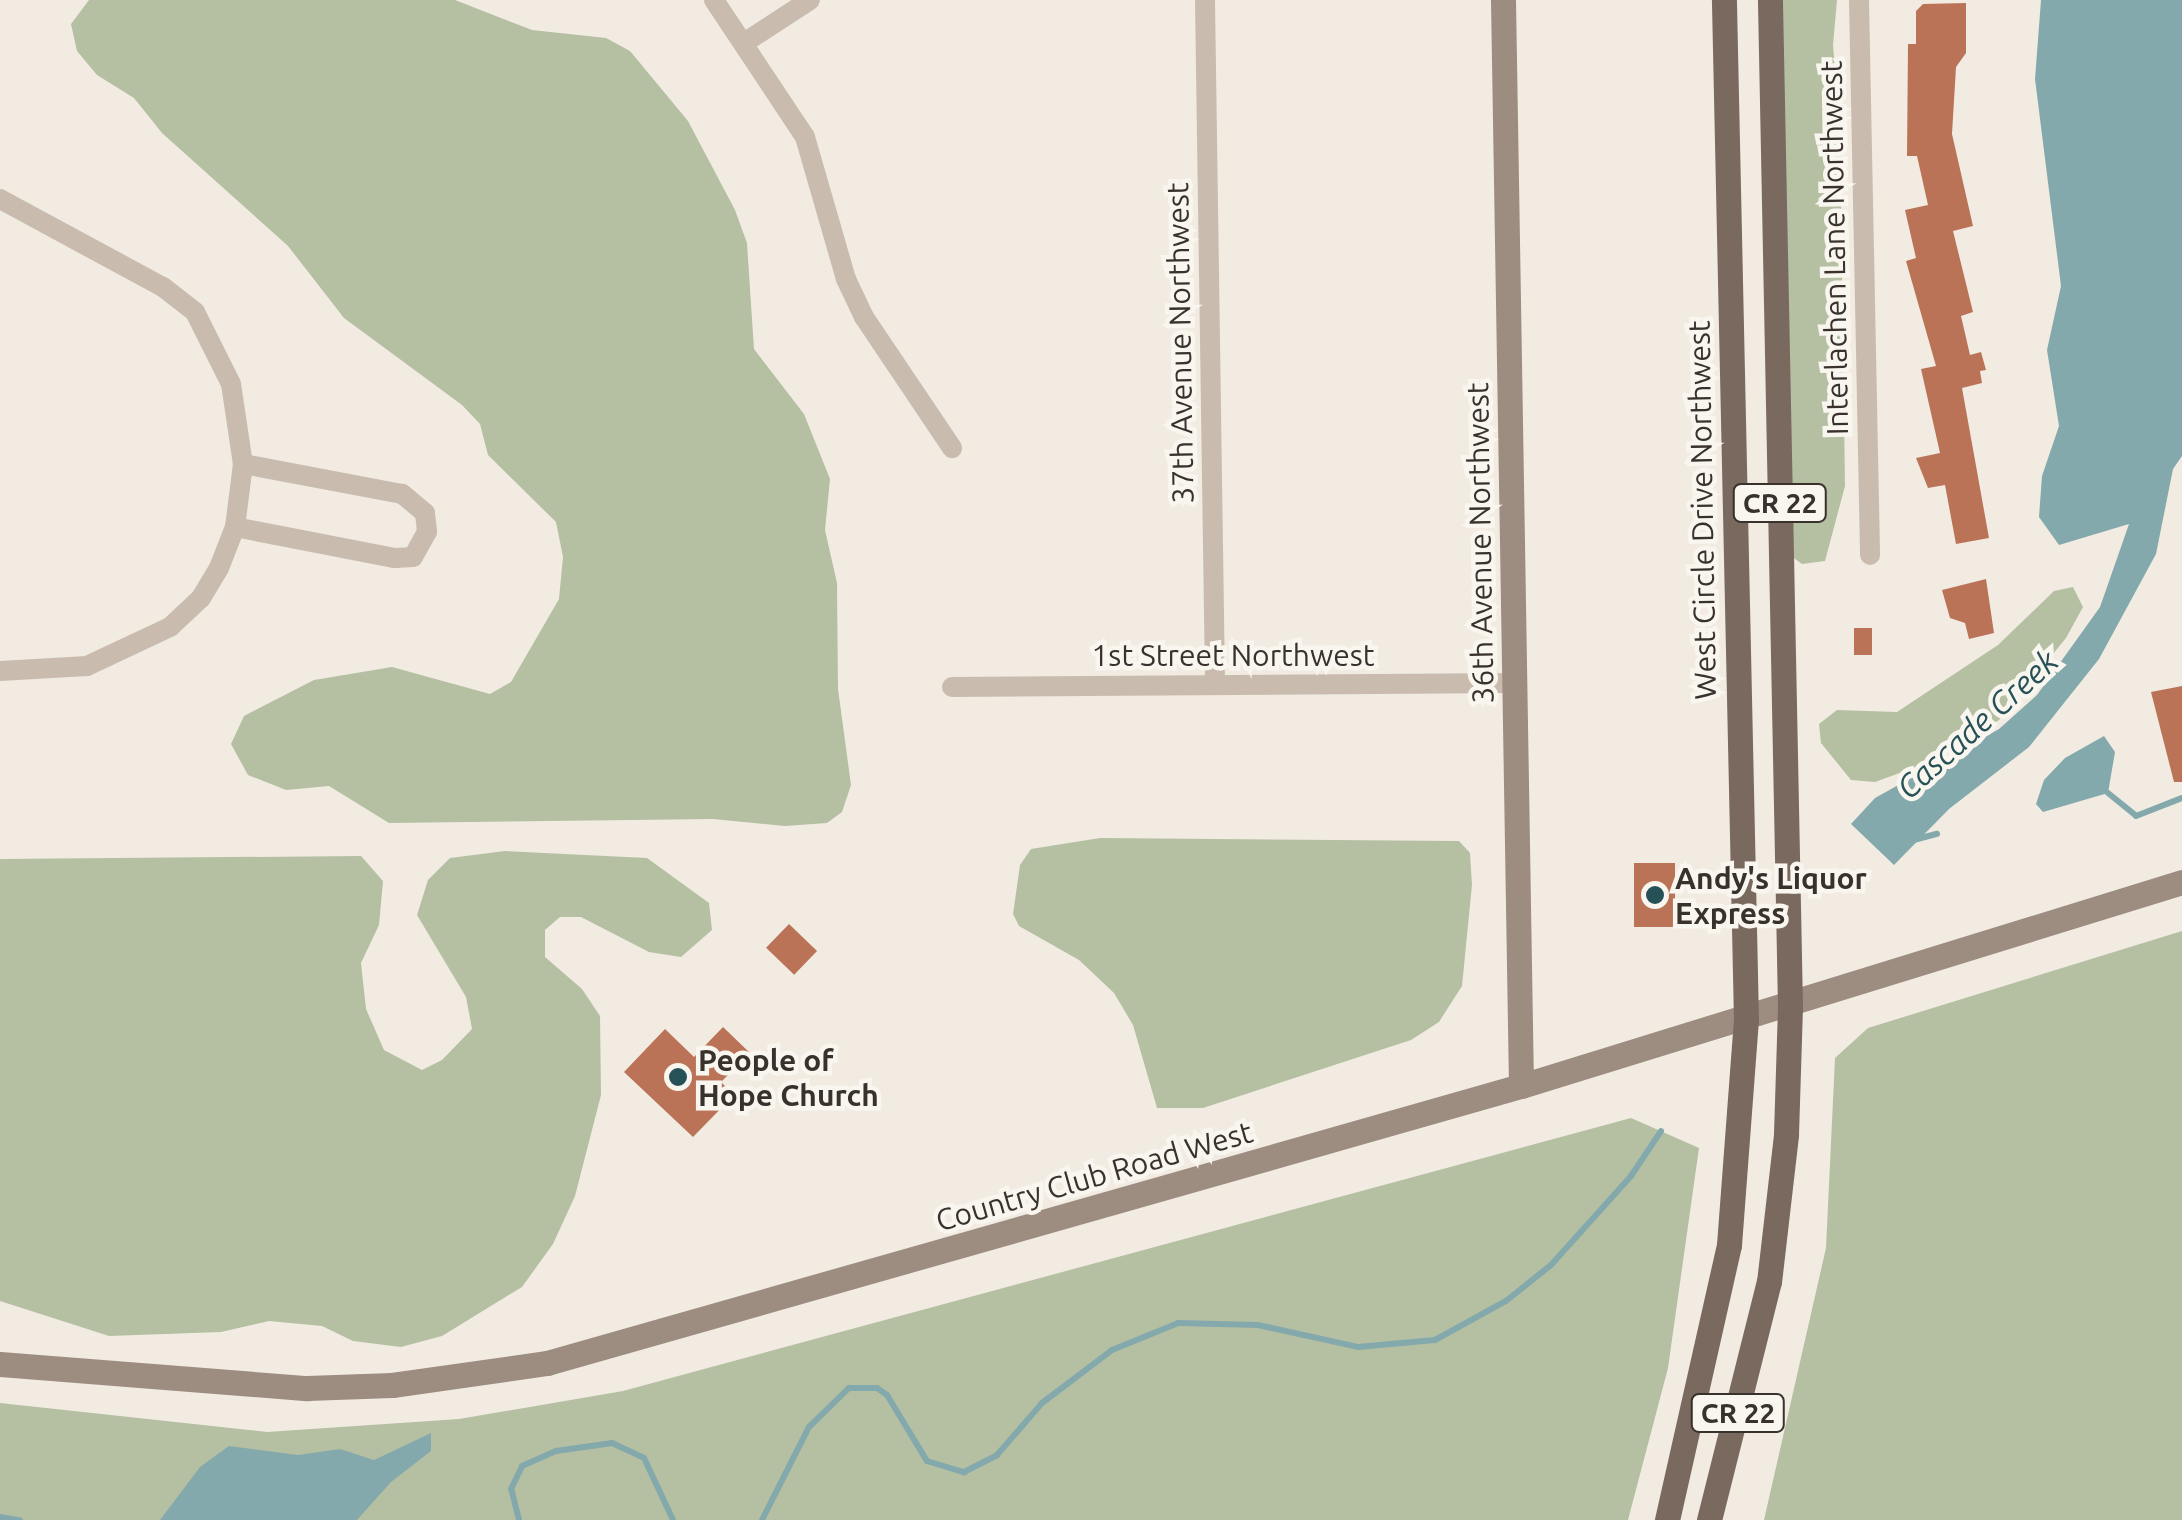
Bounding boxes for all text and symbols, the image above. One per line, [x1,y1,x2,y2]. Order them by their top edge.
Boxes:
street label: Interlachen Lane Northwest [1813,60,1855,436]
street label: 37th Avenue Northwest [1159,182,1201,504]
street label: West Circle Drive Northwest [1681,320,1723,700]
street label: 36th Avenue Northwest [1459,382,1501,704]
road number: CR 22 [1732,480,1828,526]
street label: 1st Street Northwest [1091,637,1375,673]
water label: Cascade Creek [1888,641,2066,807]
place label: Andy's Liquor Express [1675,860,1867,930]
marker: Andy's Liquor Express [1644,884,1666,906]
place label: People of Hope Church [698,1042,879,1112]
marker: People of Hope Church [667,1066,689,1088]
street label: Country Club Road West [931,1114,1257,1238]
road number: CR 22 [1690,1390,1786,1436]

